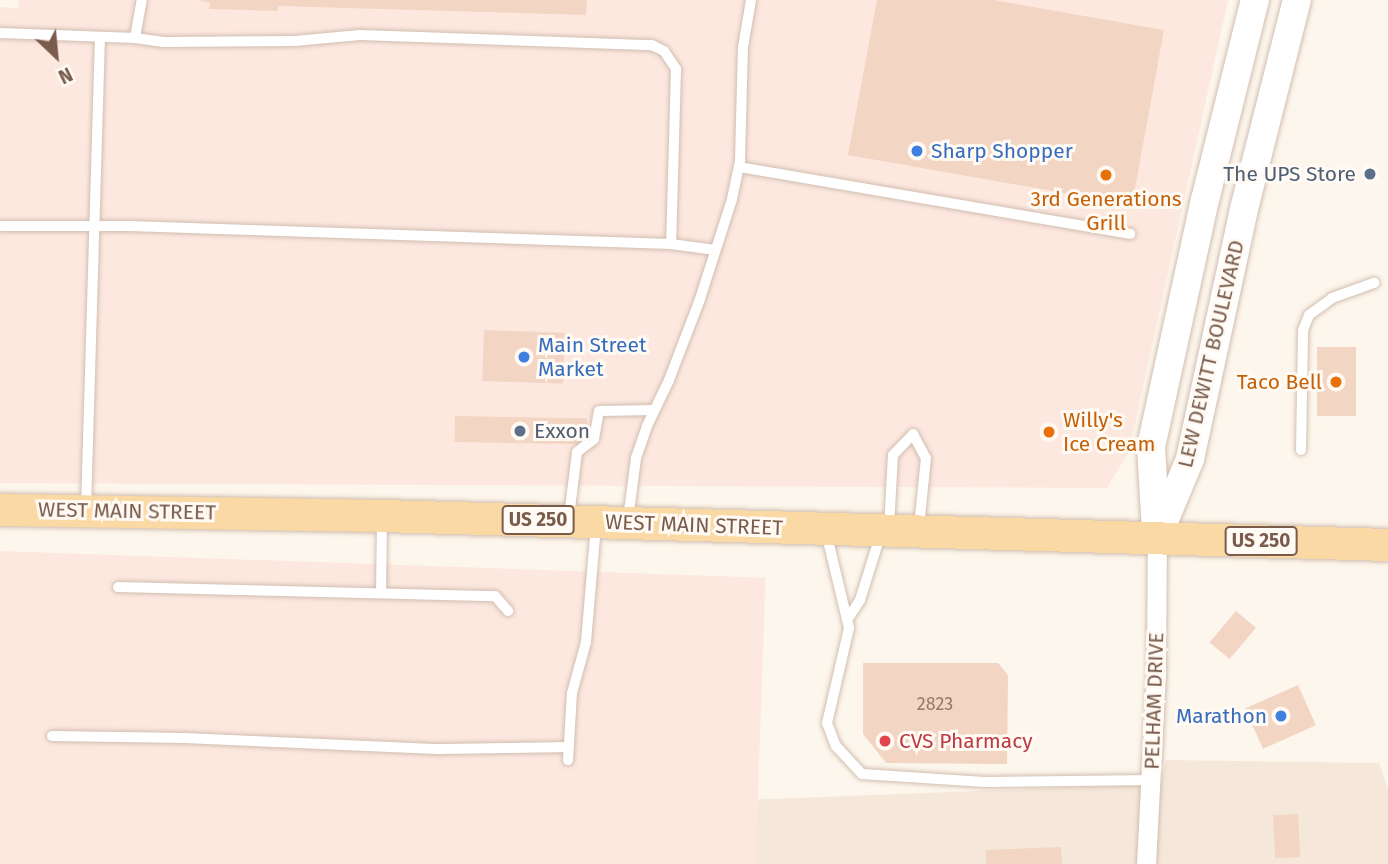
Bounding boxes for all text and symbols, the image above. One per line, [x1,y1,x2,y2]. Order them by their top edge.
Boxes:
north arrow [21,21,91,91]
text: N [55,62,76,88]
place label: Sharp Shopper [931,138,1073,164]
marker: Sharp Shopper [909,143,925,159]
place label: The UPS Store [1223,161,1356,187]
marker: The UPS Store [1362,166,1378,182]
marker: 3rd Generations Grill [1098,167,1114,183]
place label: 3rd Generations Grill [1030,186,1182,236]
street label: LEW DEWITT BOULEVARD [1173,238,1249,470]
place label: Main Street Market [538,332,647,382]
marker: Main Street Market [516,349,532,365]
place label: Taco Bell [1237,369,1322,395]
marker: Taco Bell [1328,374,1344,390]
place label: Willy's Ice Cream [1063,407,1155,457]
place label: Exxon [534,418,590,444]
marker: Exxon [512,423,528,439]
marker: Willy's Ice Cream [1041,424,1057,440]
street label: WEST MAIN STREET [38,497,216,525]
road number: US 250 [501,505,575,536]
street label: WEST MAIN STREET [605,509,783,541]
road number: US 250 [1224,526,1298,556]
street label: PELHAM DRIVE [1139,632,1169,770]
house number: 2823 [917,693,953,715]
place label: Marathon [1176,703,1267,729]
marker: Marathon [1273,708,1289,724]
place label: CVS Pharmacy [899,728,1033,754]
marker: CVS Pharmacy [877,733,893,749]

